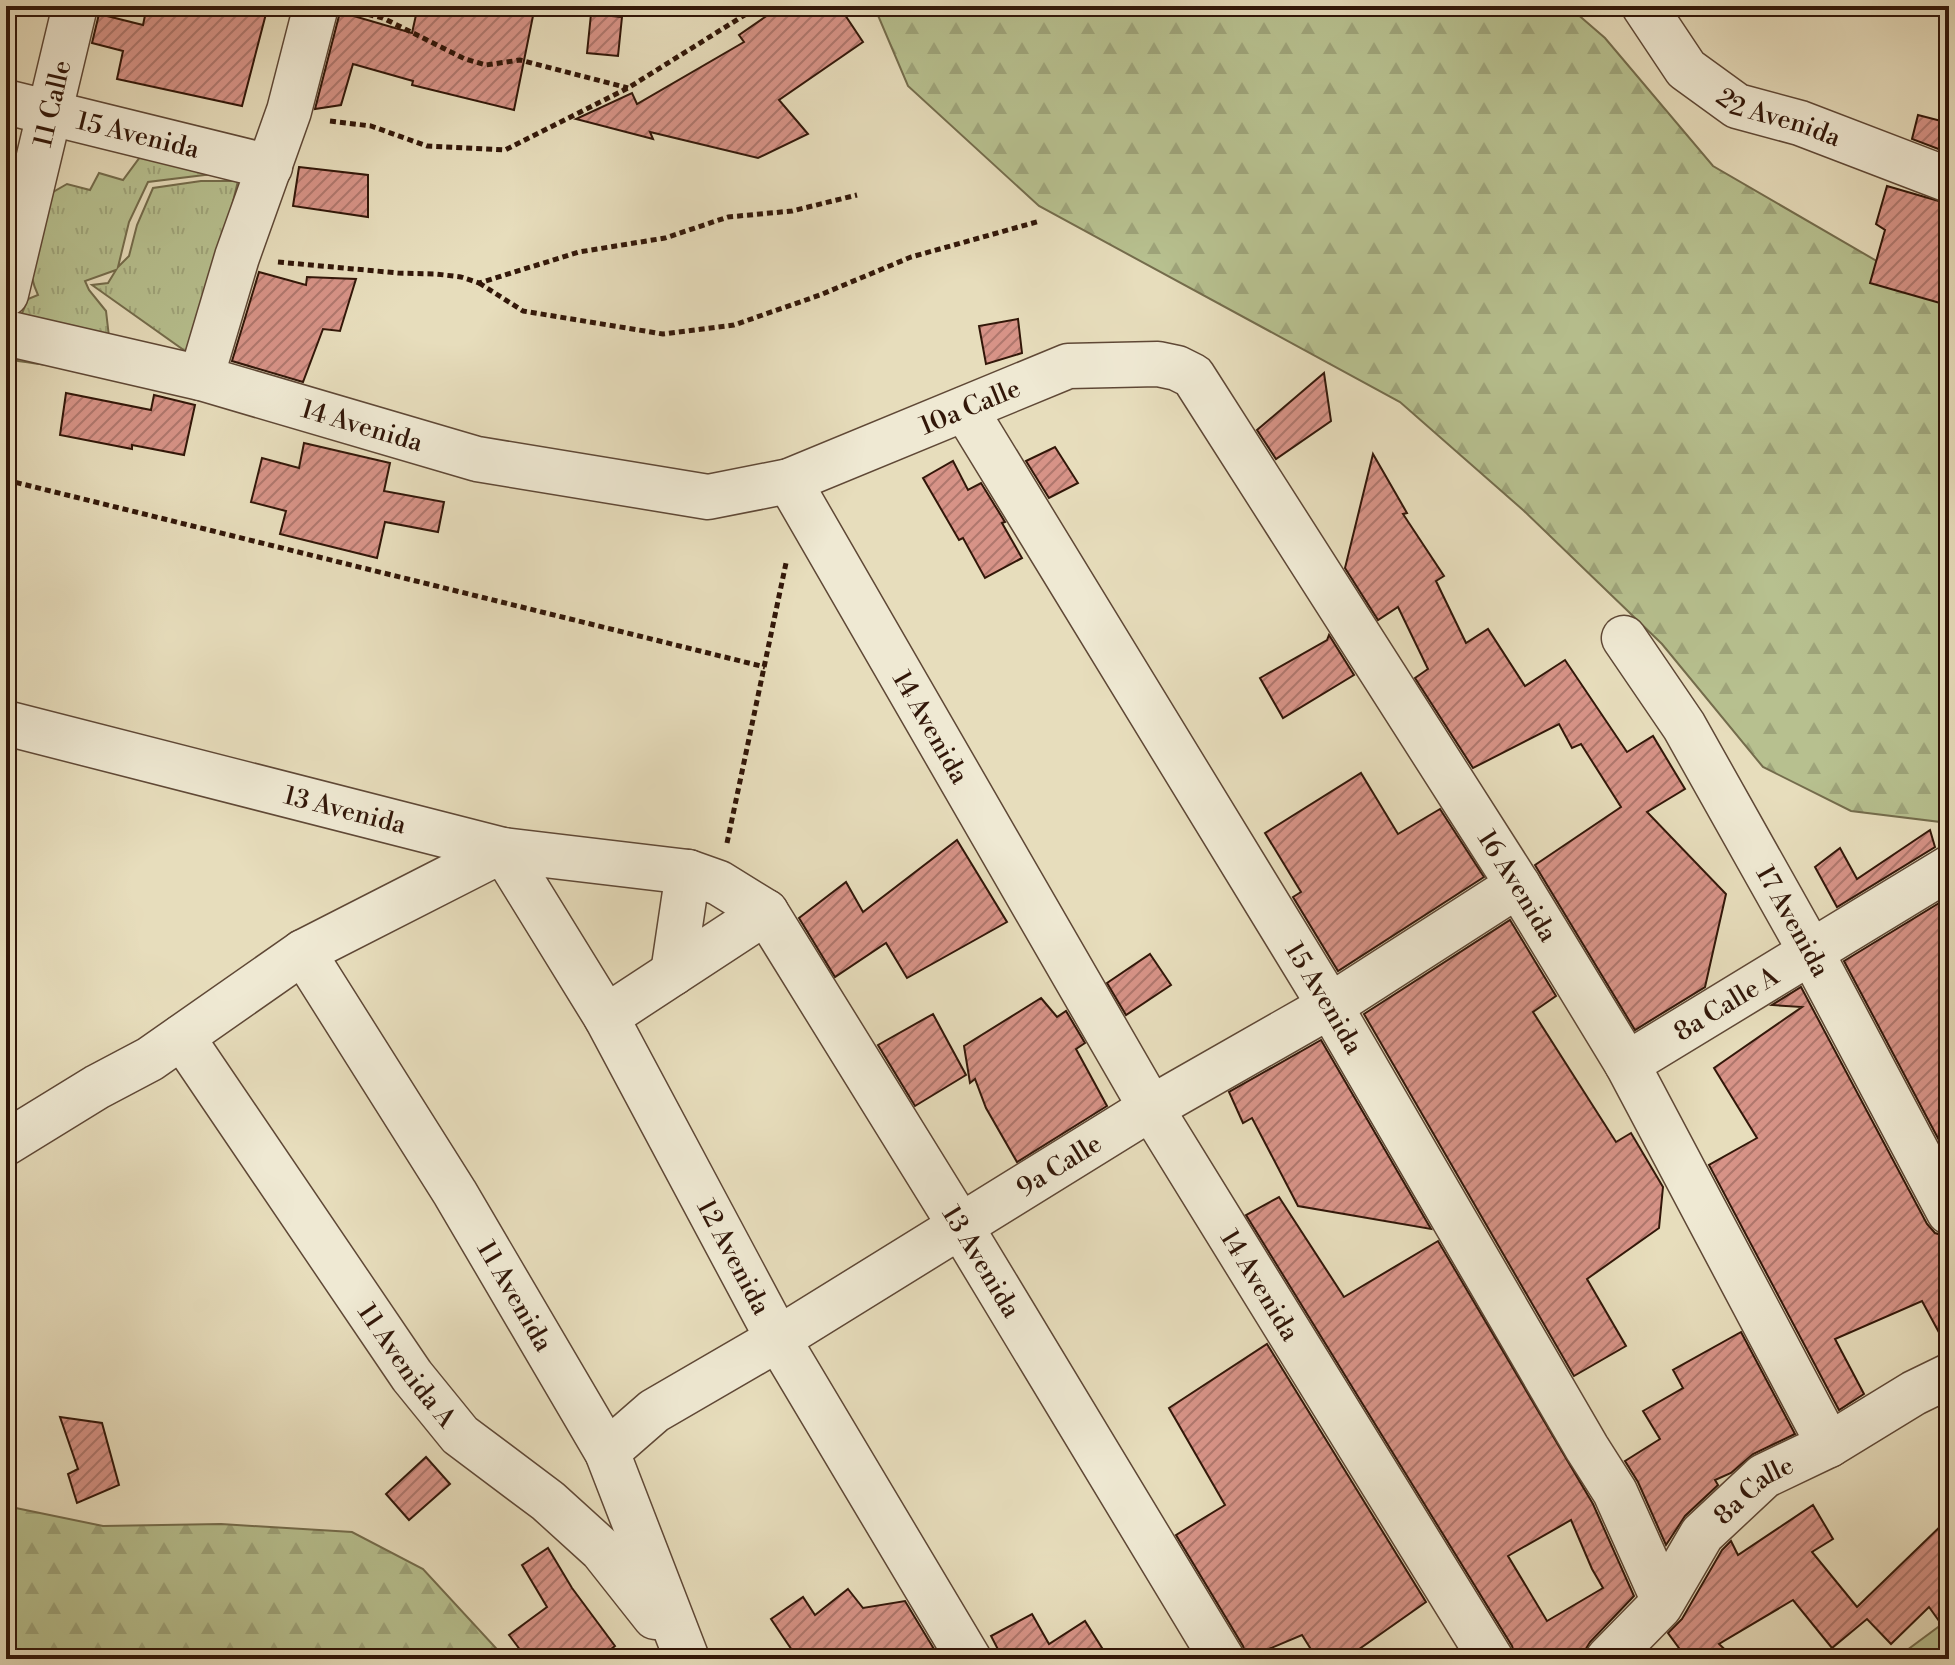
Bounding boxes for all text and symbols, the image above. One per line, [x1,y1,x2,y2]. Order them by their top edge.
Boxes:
street label: 11 Calle [27,57,78,150]
street label: 22 Avenida [1710,81,1846,154]
street label: 15 Avenida [73,105,203,166]
street label: 10a Calle [915,372,1025,442]
street label: 14 Avenida [297,393,427,459]
street label: 14 Avenida [885,665,976,790]
street label: 13 Avenida [280,780,410,842]
street label: 16 Avenida [1470,824,1564,949]
street label: 17 Avenida [1749,860,1837,983]
street label: 15 Avenida [1278,936,1370,1061]
street label: 8a Calle A [1668,960,1786,1049]
street label: 9a Calle [1011,1128,1108,1204]
street label: 12 Avenida [689,1194,777,1321]
street label: 13 Avenida [935,1200,1027,1324]
street label: 14 Avenida [1213,1224,1306,1348]
street label: 11 Avenida [469,1235,560,1358]
street label: 11 Avenida A [350,1297,463,1435]
street label: 8a Calle [1707,1449,1799,1532]

